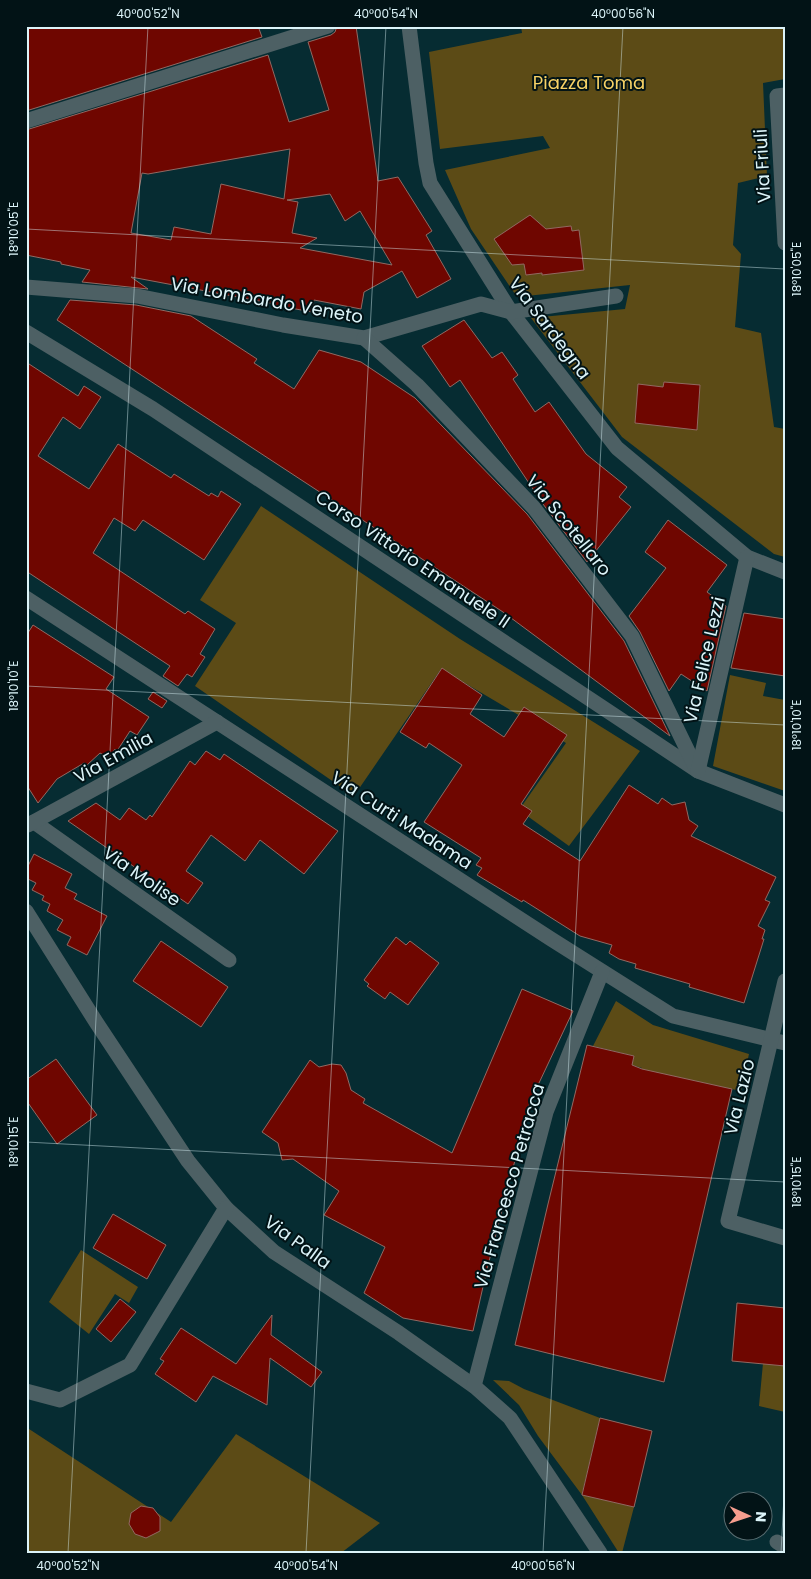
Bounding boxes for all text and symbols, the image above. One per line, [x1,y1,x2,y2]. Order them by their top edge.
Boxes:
text: 40°00'52"N [116,5,180,22]
text: 40°00'54"N [354,5,418,22]
text: 40°00'56"N [591,5,655,22]
park label: Piazza Toma [533,70,645,95]
street label: Via Friuli [748,128,776,204]
text: 18°10'05"E [5,202,22,256]
text: 18°10'05"E [788,242,805,296]
street label: Via Lombardo Veneto [169,271,365,329]
street label: Via Sardegna [503,272,597,384]
street label: Via Scotellaro [520,469,618,581]
street label: Corso Vittorio Emanuele II [311,484,515,634]
street label: Via Felice Lezzi [677,594,731,726]
text: 18°10'10"E [5,661,22,711]
text: 18°10'10"E [788,700,805,750]
street label: Via Emilia [69,725,157,789]
street label: Via Curti Madama [326,765,478,875]
street label: Via Molise [98,840,186,912]
street label: Via Lazio [717,1056,761,1138]
street label: Via Francesco Petracca [468,1080,550,1292]
text: 18°10'15"E [5,1117,22,1167]
text: 18°10'15"E [788,1157,805,1207]
street label: Via Palla [259,1209,337,1275]
north arrow [724,1492,774,1542]
text: N [751,1511,771,1522]
text: 40°00'52"N [36,1557,100,1574]
text: 40°00'54"N [274,1557,338,1574]
text: 40°00'56"N [511,1557,575,1574]

